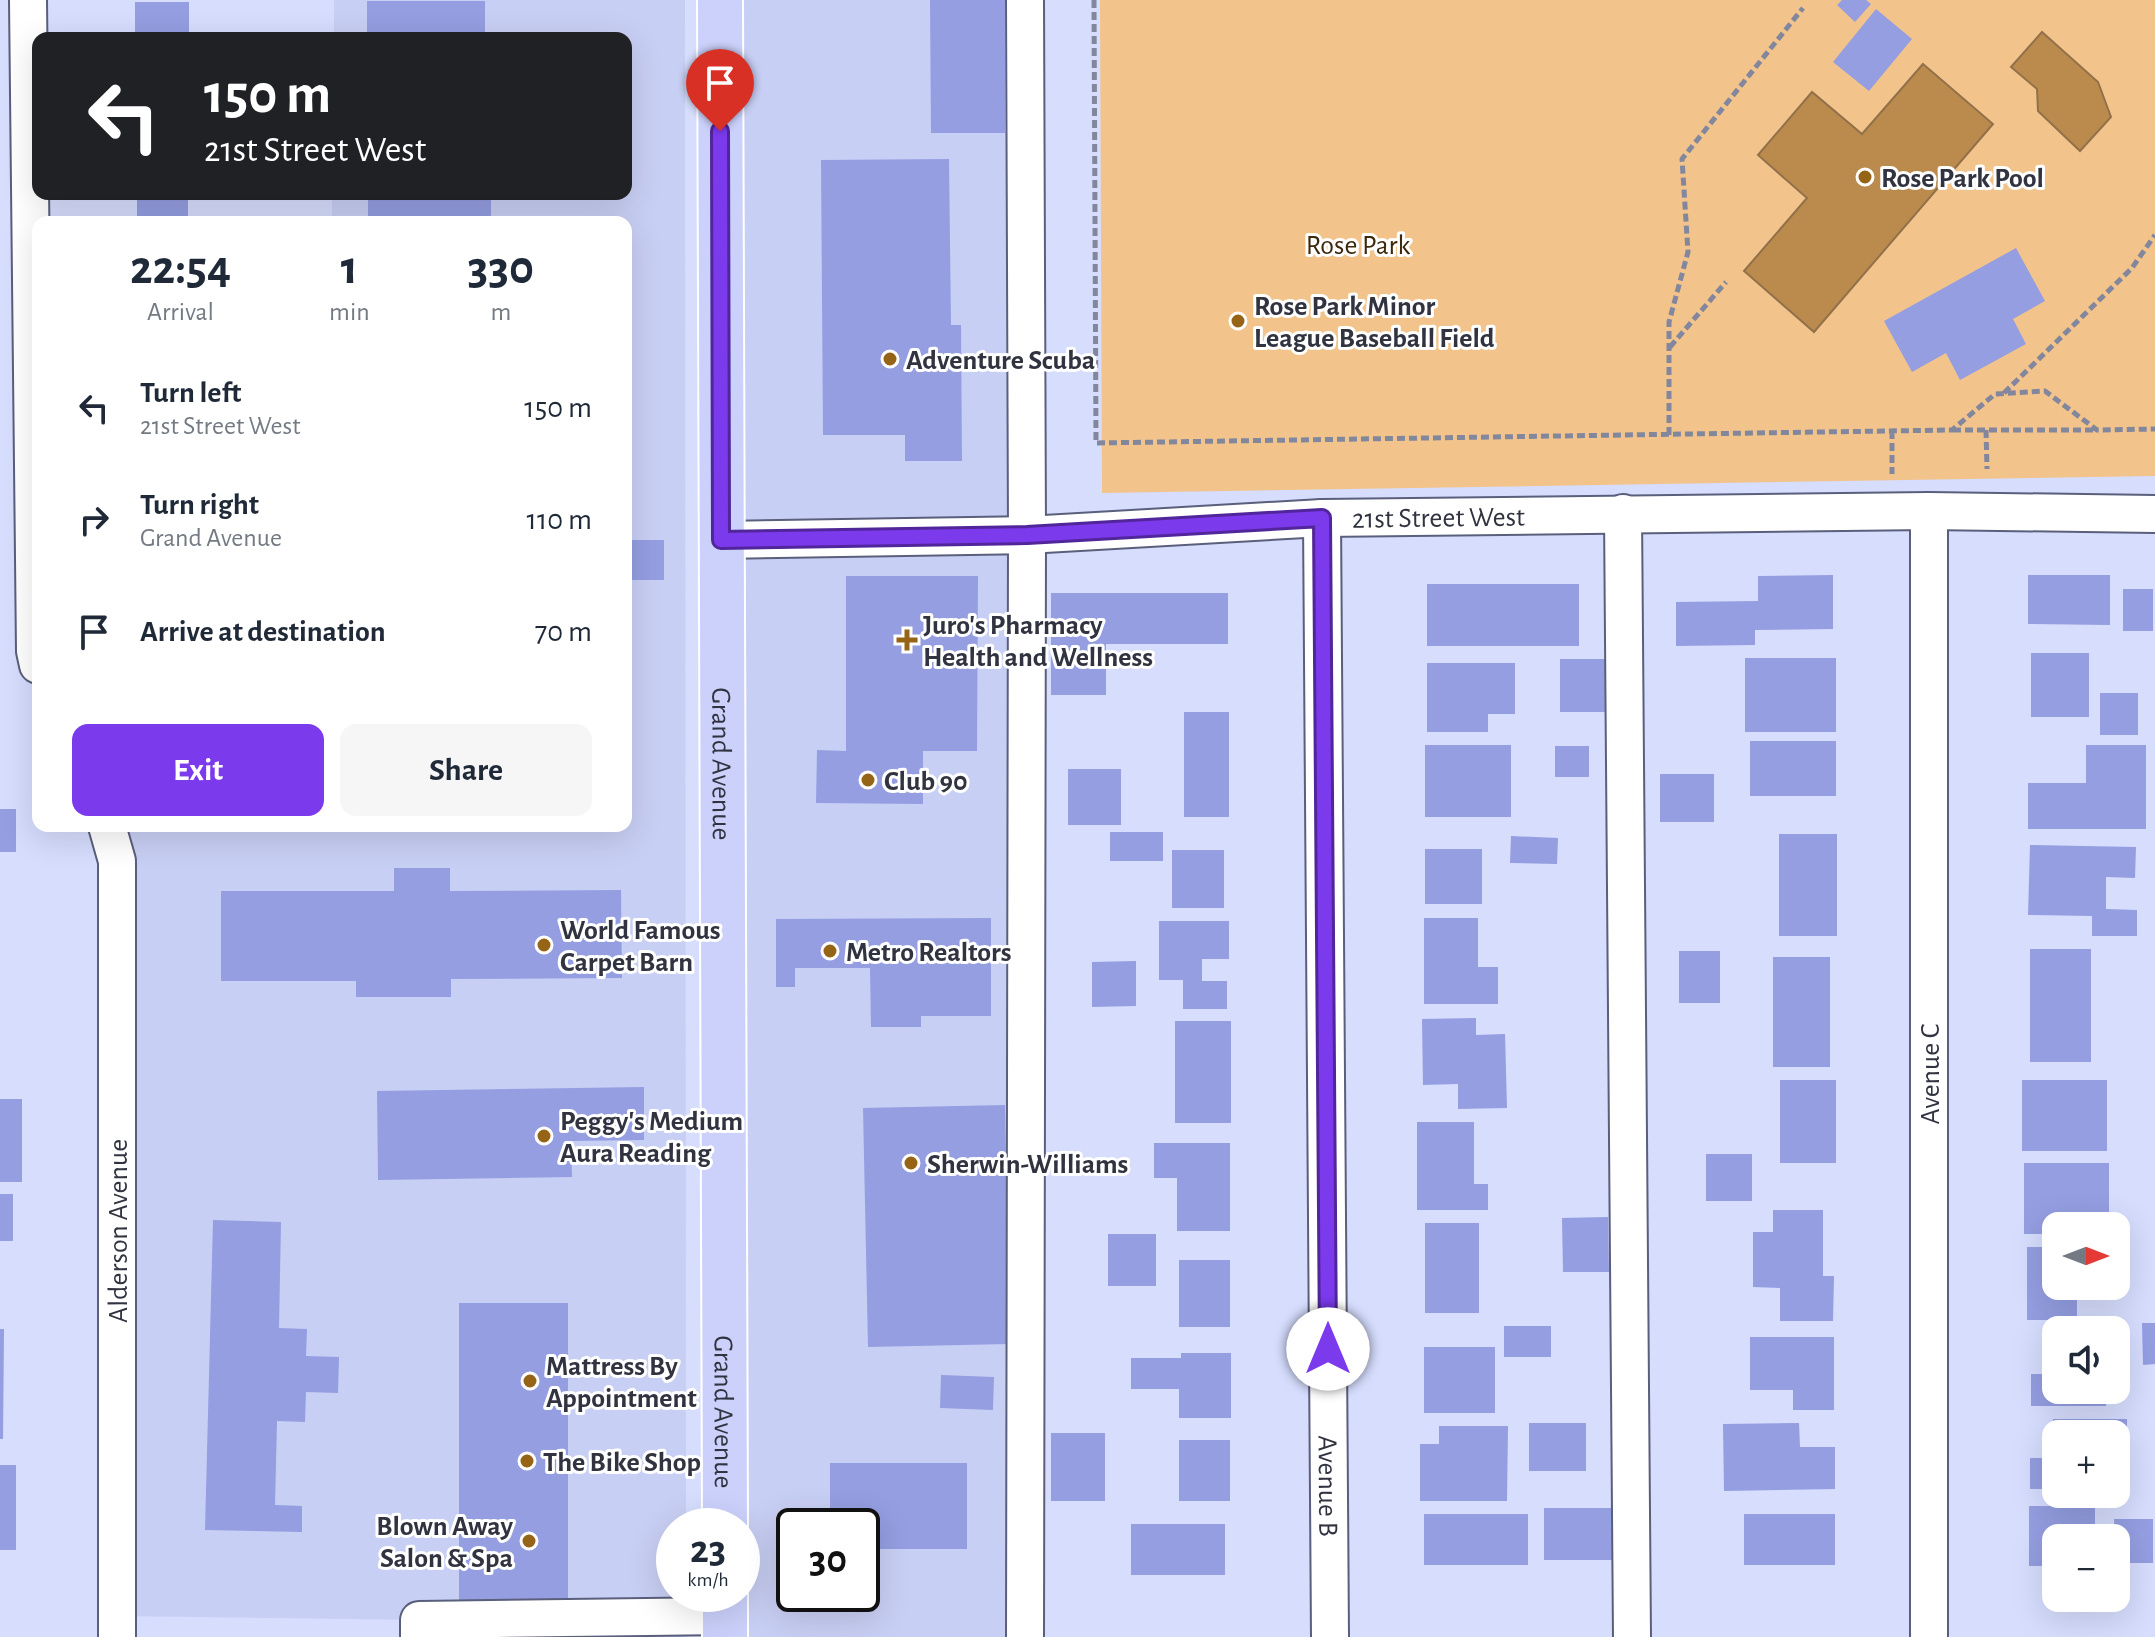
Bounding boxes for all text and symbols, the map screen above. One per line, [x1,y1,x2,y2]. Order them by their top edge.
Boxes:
pin [686,49,754,131]
icon: arrive [698,61,742,105]
icon: left [72,64,176,168]
text: 150 m [204,67,331,123]
text: 21st Street West [204,132,426,168]
place label: Rose Park Pool [1881,165,2044,193]
marker: Rose Park Pool [1856,168,1874,186]
park label: Rose Park [1306,232,1410,260]
text: 22:54 [130,245,231,293]
text: 1 [341,245,358,293]
text: 330 [468,245,534,293]
place label: Rose Park Minor League Baseball Field [1254,293,1495,353]
text: Arrival [147,299,214,325]
text: min [329,299,370,325]
text: m [490,299,511,325]
marker: Rose Park Minor League Baseball Field [1229,312,1247,330]
place label: Adventure Scuba [906,347,1095,375]
marker: Adventure Scuba [881,350,899,368]
text: Turn left [140,378,241,408]
icon: left [72,386,116,430]
text: 150 m [524,393,592,423]
text: 21st Street West [140,413,300,439]
text: Turn right [140,490,259,520]
icon: right [72,498,116,542]
street label: 21st Street West [1352,504,1525,534]
text: 110 m [527,505,592,535]
text: Grand Avenue [140,525,282,551]
icon: arrive [72,610,116,654]
place label: Juro's Pharmacy Health and Wellness [923,612,1153,672]
text: Arrive at destination [140,617,386,647]
text: 70 m [535,617,592,647]
marker: Juro's Pharmacy Health and Wellness [898,631,916,649]
street label: Grand Avenue [706,687,735,841]
button: Exit [72,724,324,816]
button: Share [340,724,592,816]
place label: Club 90 [884,768,968,796]
marker: Club 90 [859,771,877,789]
place label: World Famous Carpet Barn [560,917,721,977]
marker: World Famous Carpet Barn [535,936,553,954]
place label: Metro Realtors [846,939,1011,967]
marker: Metro Realtors [821,942,839,960]
street label: Avenue C [1917,1024,1945,1124]
place label: Peggy's Medium Aura Reading [560,1108,743,1168]
marker: Peggy's Medium Aura Reading [535,1127,553,1145]
street label: Alderson Avenue [105,1139,133,1323]
place label: Sherwin-Williams [927,1151,1128,1179]
marker: Sherwin-Williams [902,1154,920,1172]
north arrow [2042,1212,2130,1300]
map controls [2042,1212,2130,1612]
position arrow [1286,1307,1370,1391]
button: sound [2042,1316,2130,1404]
street label: Grand Avenue [708,1335,737,1489]
place label: Mattress By Appointment [546,1353,697,1413]
marker: Mattress By Appointment [521,1372,539,1390]
button: + [2042,1420,2130,1508]
street label: Avenue B [1313,1435,1341,1537]
place label: The Bike Shop [543,1449,701,1477]
marker: The Bike Shop [518,1452,536,1470]
speed limit sign: 30 [776,1508,880,1612]
place label: Blown Away Salon & Spa [376,1513,513,1573]
button: − [2042,1524,2130,1612]
text: 23 [690,1530,726,1570]
marker: Blown Away Salon & Spa [520,1532,538,1550]
text: km/h [687,1570,729,1590]

